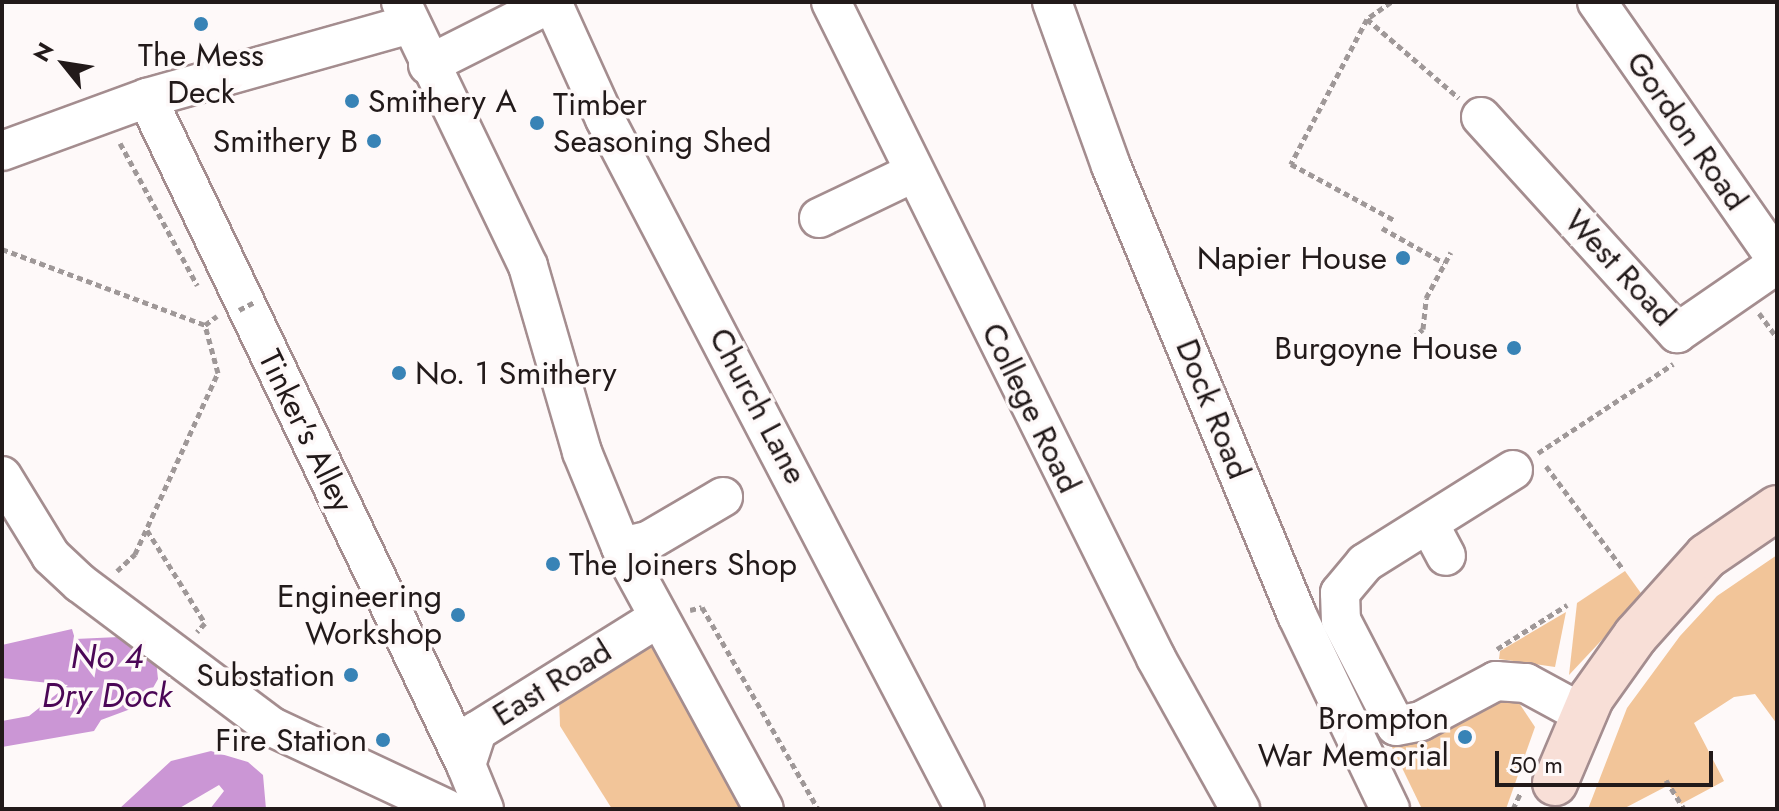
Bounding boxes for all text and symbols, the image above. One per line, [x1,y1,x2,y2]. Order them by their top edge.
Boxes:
marker: The Mess Deck [192,15,210,33]
north arrow [24,24,104,104]
text: N [25,36,61,68]
place label: The Mess Deck [138,37,264,112]
street label: Gordon Road [1618,44,1756,218]
place label: Smithery A [368,82,517,120]
place label: Timber Seasoning Shed [553,86,772,161]
marker: Smithery A [343,92,361,110]
marker: Timber Seasoning Shed [528,114,546,132]
place label: Smithery B [213,122,358,160]
marker: Smithery B [365,132,383,150]
street label: West Road [1557,202,1683,334]
place label: Napier House [1197,239,1387,277]
marker: Napier House [1394,249,1412,267]
street label: College Road [973,317,1089,499]
street label: Church Lane [701,322,815,490]
place label: Burgoyne House [1274,329,1498,367]
street label: Dock Road [1168,334,1258,484]
marker: Burgoyne House [1505,339,1523,357]
street label: Tinker's Alley [250,344,362,518]
place label: No. 1 Smithery [415,354,617,392]
marker: No. 1 Smithery [390,364,408,382]
place label: The Joiners Shop [569,545,797,583]
marker: The Joiners Shop [544,555,562,573]
place label: Engineering Workshop [277,578,442,653]
marker: Engineering Workshop [449,606,467,624]
street label: East Road [486,632,618,734]
water label: No 4 Dry Dock [42,636,172,716]
place label: Substation [196,656,335,694]
marker: Substation [342,666,360,684]
place label: Brompton War Memorial [1258,700,1449,775]
place label: Fire Station [215,721,367,759]
marker: Brompton War Memorial [1456,728,1474,746]
marker: Fire Station [374,731,392,749]
scale bar [1499,735,1717,785]
text: 50 m [1509,747,1563,782]

